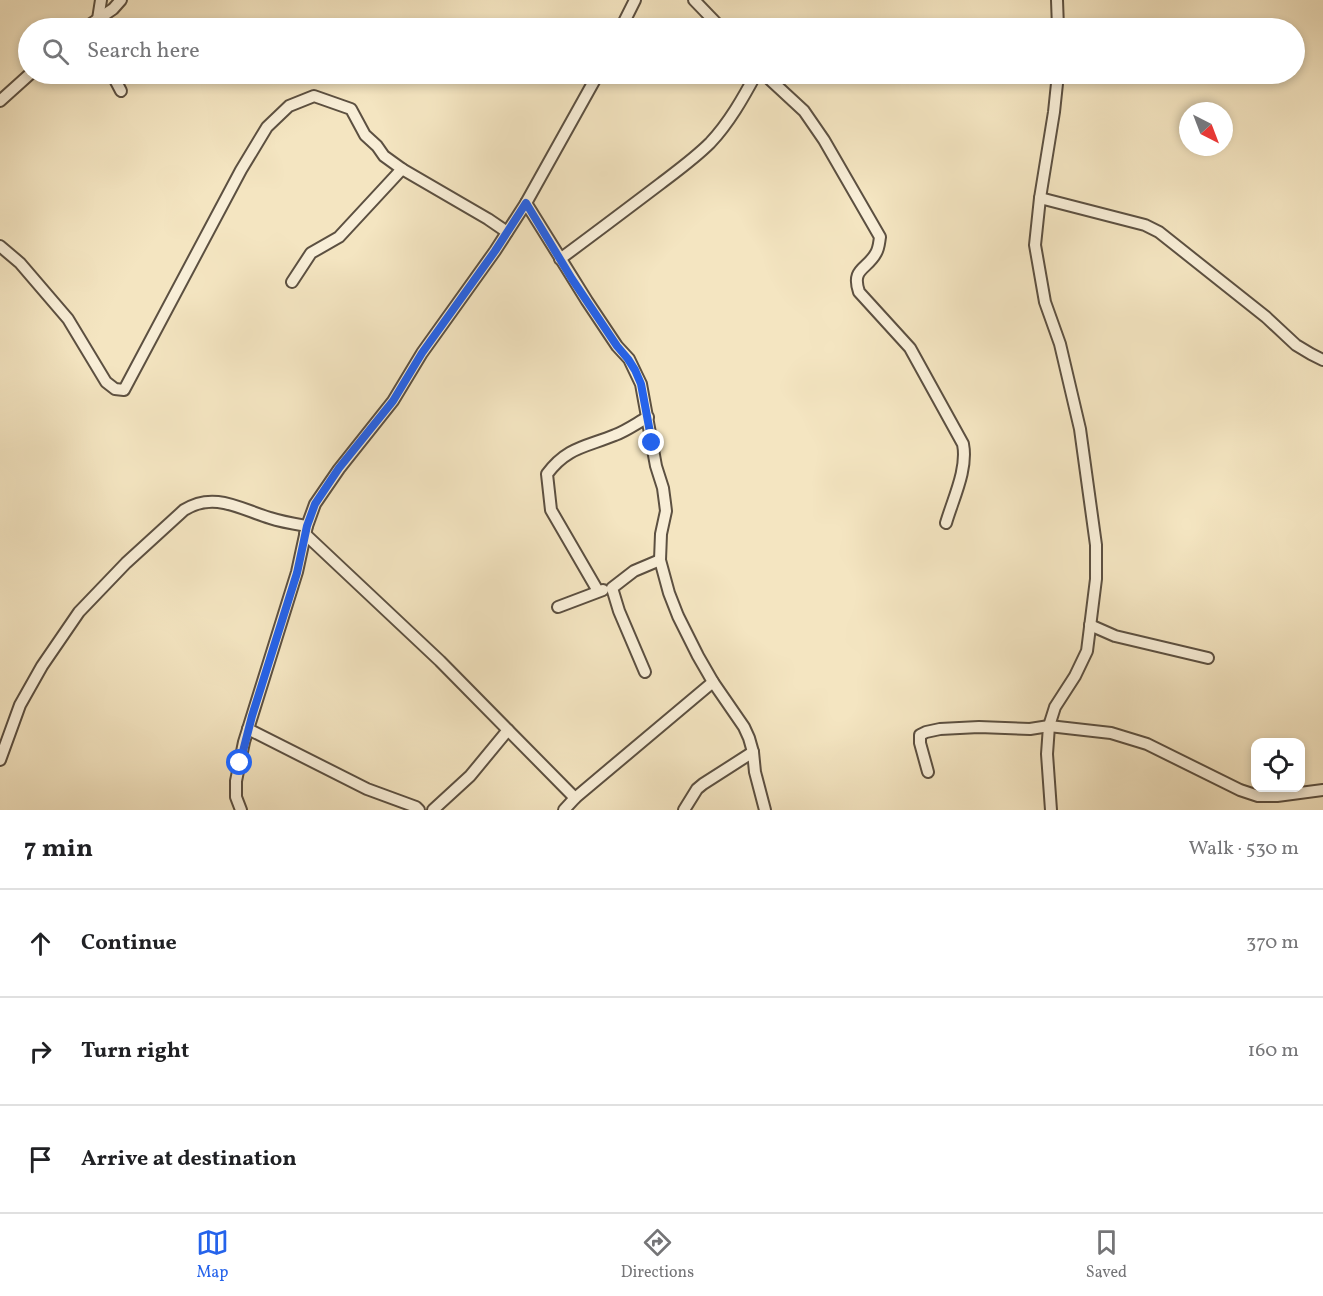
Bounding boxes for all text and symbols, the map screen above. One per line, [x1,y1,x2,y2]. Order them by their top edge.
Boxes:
search box [18,18,1305,84]
icon: search [39,35,72,68]
text: Search here [87,36,200,67]
north arrow [1179,102,1233,156]
route end [638,429,664,455]
map controls [1251,738,1305,792]
button: locate [1251,738,1305,792]
route start [226,749,252,775]
text: 7 min [24,831,93,867]
text: Walk · 530 m [1188,835,1299,863]
icon: ahead [24,927,57,960]
text: Continue [81,928,177,959]
text: 370 m [1246,929,1299,957]
icon: right [24,1035,57,1068]
text: Turn right [81,1036,189,1067]
text: 160 m [1247,1037,1299,1065]
icon: arrive [24,1143,57,1176]
text: Arrive at destination [81,1144,297,1175]
tab: Map [196,1226,229,1284]
tab: Directions [621,1226,694,1284]
tab: Saved [1086,1226,1127,1284]

